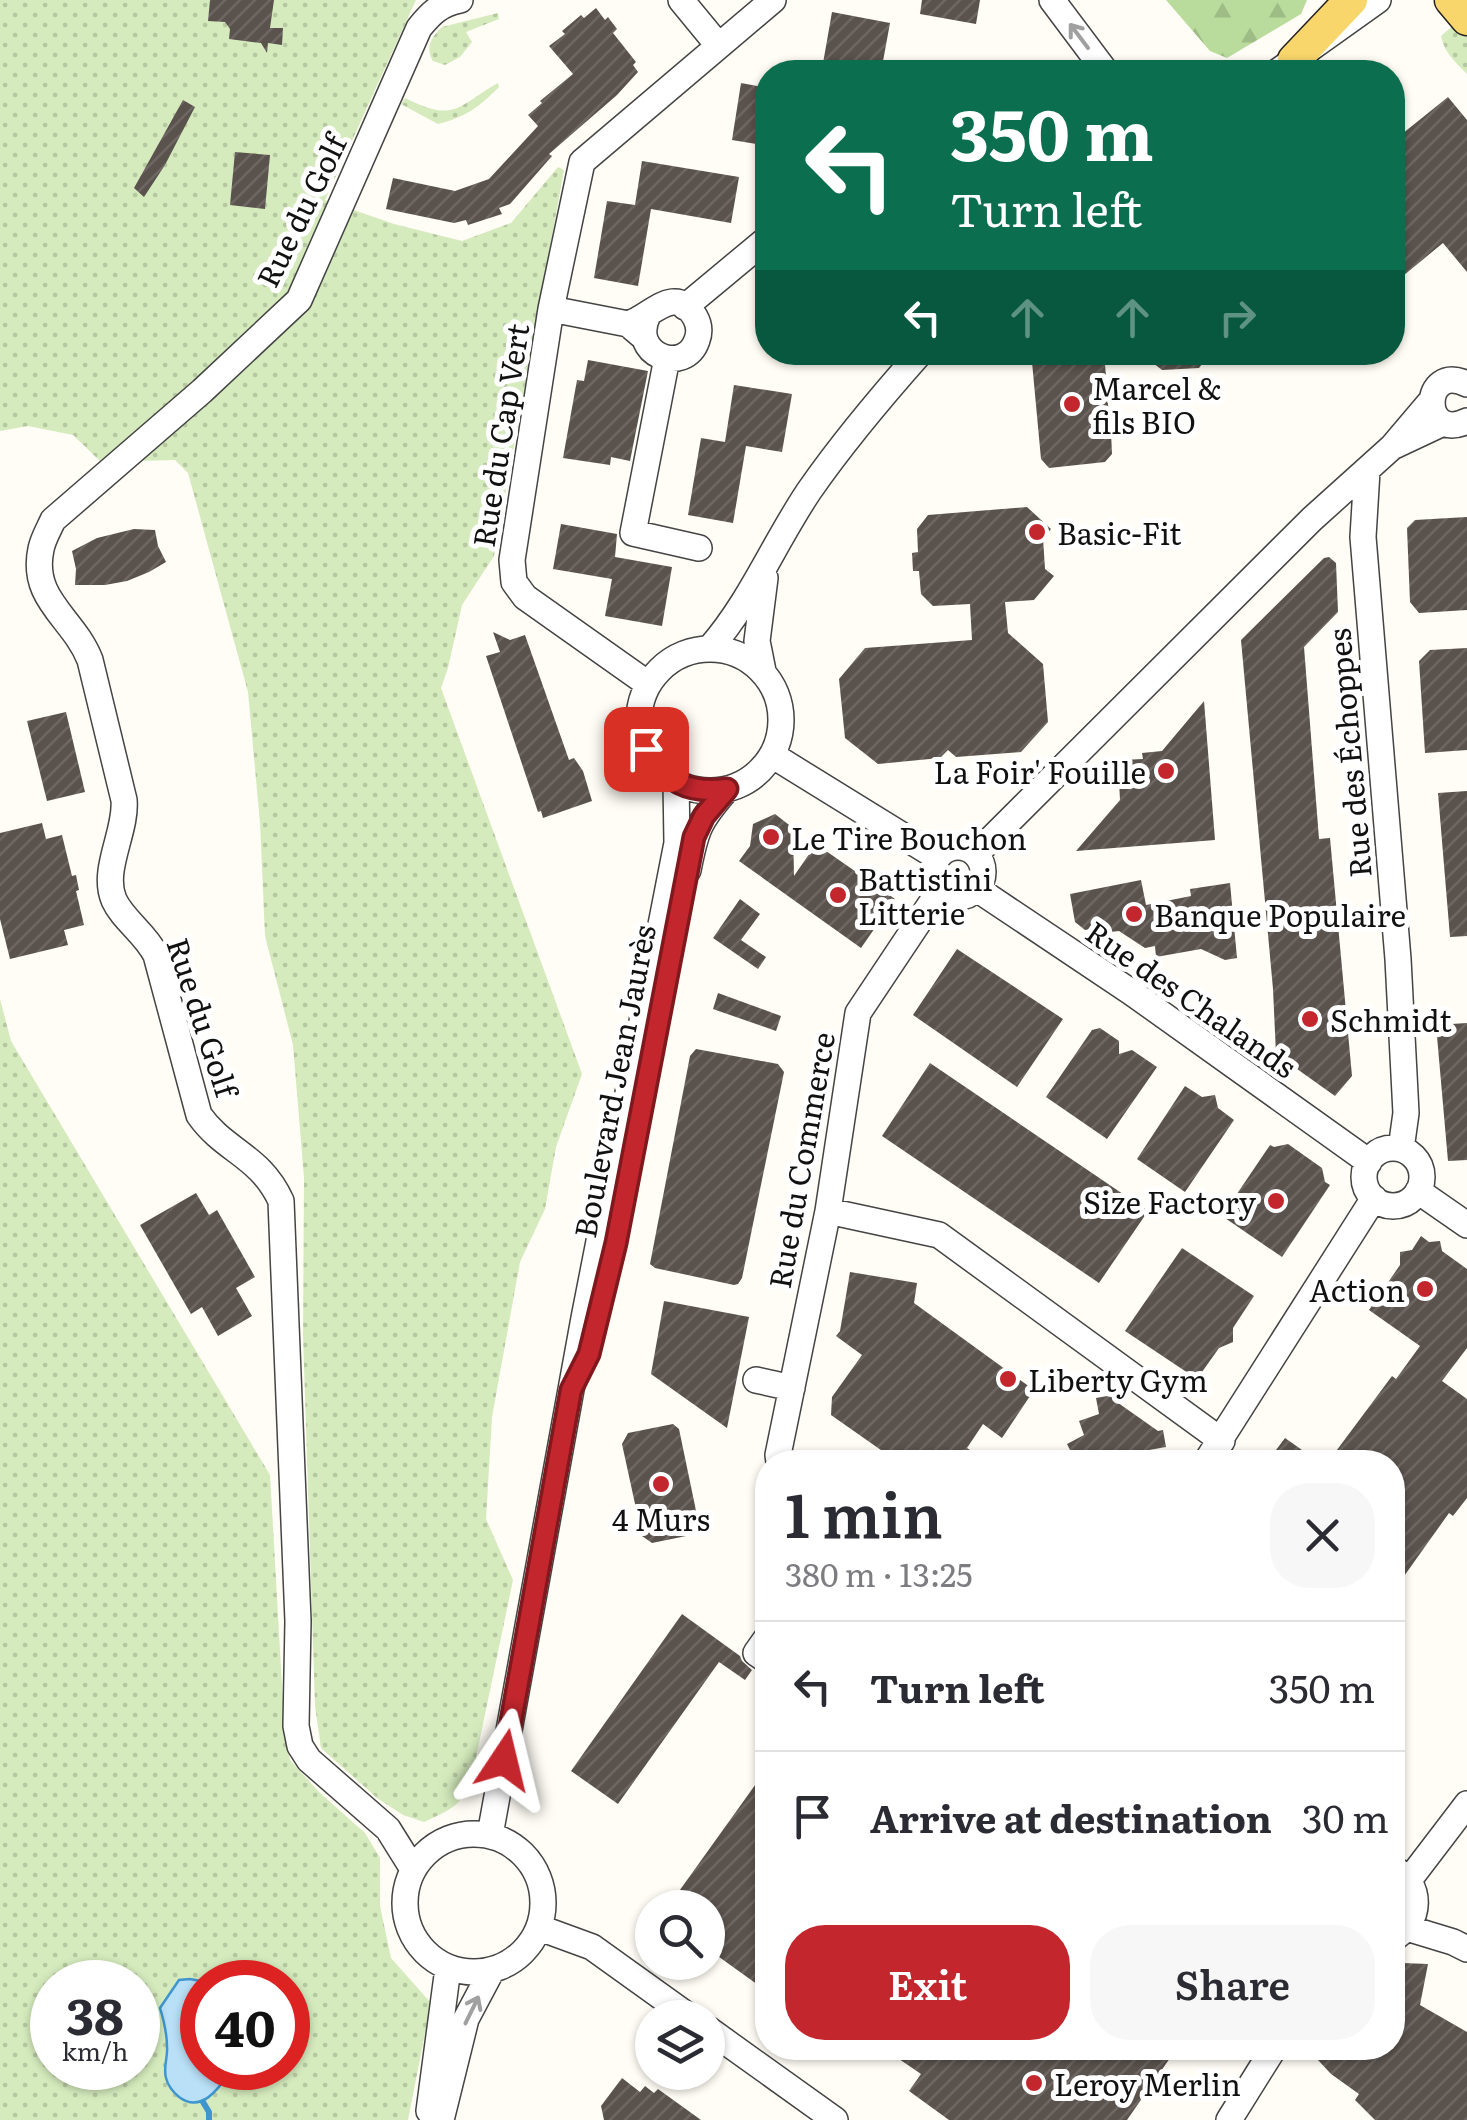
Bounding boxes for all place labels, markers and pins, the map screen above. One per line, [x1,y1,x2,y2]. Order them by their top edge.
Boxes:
place label: Marcel & fils BIO [1092,365,1222,443]
marker: Marcel & fils BIO [1061,393,1083,415]
place label: Basic-Fit [1057,510,1181,554]
marker: Basic-Fit [1026,521,1048,543]
pin [604,707,689,792]
place label: La Foir' Fouille [934,749,1146,793]
marker: La Foir' Fouille [1155,760,1177,782]
place label: Le Tire Bouchon [791,815,1027,859]
marker: Le Tire Bouchon [760,826,782,848]
place label: Battistini Litterie [858,856,993,934]
marker: Battistini Litterie [827,884,849,906]
place label: Banque Populaire [1154,892,1406,936]
marker: Banque Populaire [1123,903,1145,925]
place label: Schmidt [1330,997,1452,1041]
marker: Schmidt [1299,1008,1321,1030]
place label: Size Factory [1083,1179,1257,1223]
marker: Size Factory [1265,1190,1287,1212]
place label: Action [1309,1267,1405,1311]
marker: Action [1414,1278,1436,1300]
place label: Liberty Gym [1028,1357,1208,1401]
marker: Liberty Gym [997,1368,1019,1390]
marker: 4 Murs [650,1473,672,1495]
place label: 4 Murs [612,1496,710,1540]
place label: Leroy Merlin [1054,2061,1241,2105]
marker: Leroy Merlin [1023,2072,1045,2094]

